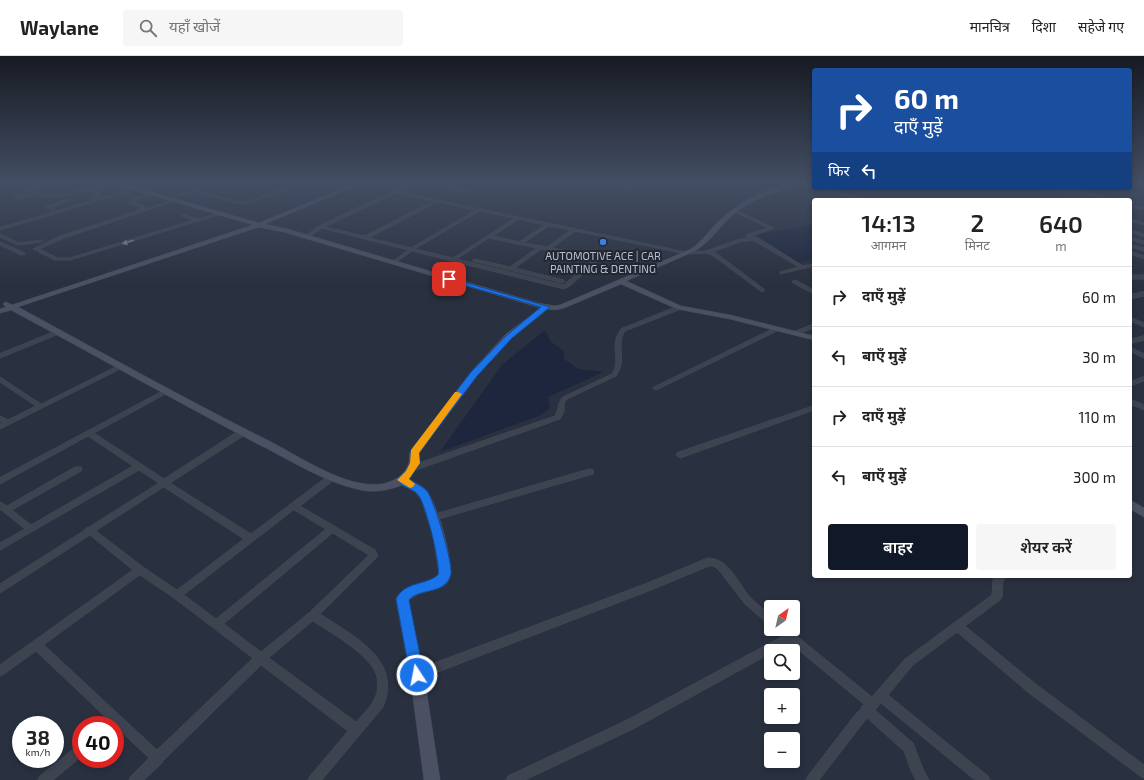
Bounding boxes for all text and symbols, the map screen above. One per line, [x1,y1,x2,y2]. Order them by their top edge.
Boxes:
search box [123,10,403,46]
text: Waylane [20,16,99,39]
icon: search [137,17,159,39]
text: यहाँ खोजें [169,17,220,35]
text: मानचित्र [970,18,1010,35]
text: दिशा [1032,18,1056,35]
text: सहेजे गए [1078,18,1124,35]
text: 60 m [894,81,959,115]
icon: right [828,84,880,136]
text: दाएँ मुड़ें [894,115,943,137]
icon: left [858,160,880,182]
text: फिर [828,161,850,179]
text: 14:13 [861,208,916,237]
text: 2 [970,208,984,237]
text: 640 [1039,209,1083,238]
marker: AUTOMOTIVE ACE | CAR PAINTING & DENTING [598,237,608,247]
text: आगमन [871,237,906,253]
text: मिनट [965,237,990,253]
text: m [1055,238,1067,254]
one-way arrow [122,239,134,245]
place label: AUTOMOTIVE ACE | CAR PAINTING & DENTING [545,249,661,275]
pin [432,262,466,296]
icon: arrive [438,268,460,290]
icon: right [828,286,850,308]
text: दाएँ मुड़ें [862,286,906,304]
text: 60 m [1082,288,1116,306]
icon: left [828,346,850,368]
text: बाएँ मुड़ें [862,346,906,364]
text: 30 m [1082,348,1116,366]
icon: right [828,406,850,428]
text: दाएँ मुड़ें [862,406,906,424]
text: 110 m [1079,408,1116,426]
icon: left [828,466,850,488]
text: बाएँ मुड़ें [862,466,906,484]
text: 300 m [1073,468,1116,486]
button: बाहर [828,524,968,570]
button: शेयर करें [976,524,1116,570]
north arrow [764,600,800,636]
map controls [764,600,800,768]
button: search [764,644,800,680]
position arrow [396,654,438,696]
button: + [764,688,800,724]
speed limit sign: 40 [72,716,124,768]
text: 38 [26,725,50,749]
button: − [764,732,800,768]
text: km/h [26,746,50,758]

